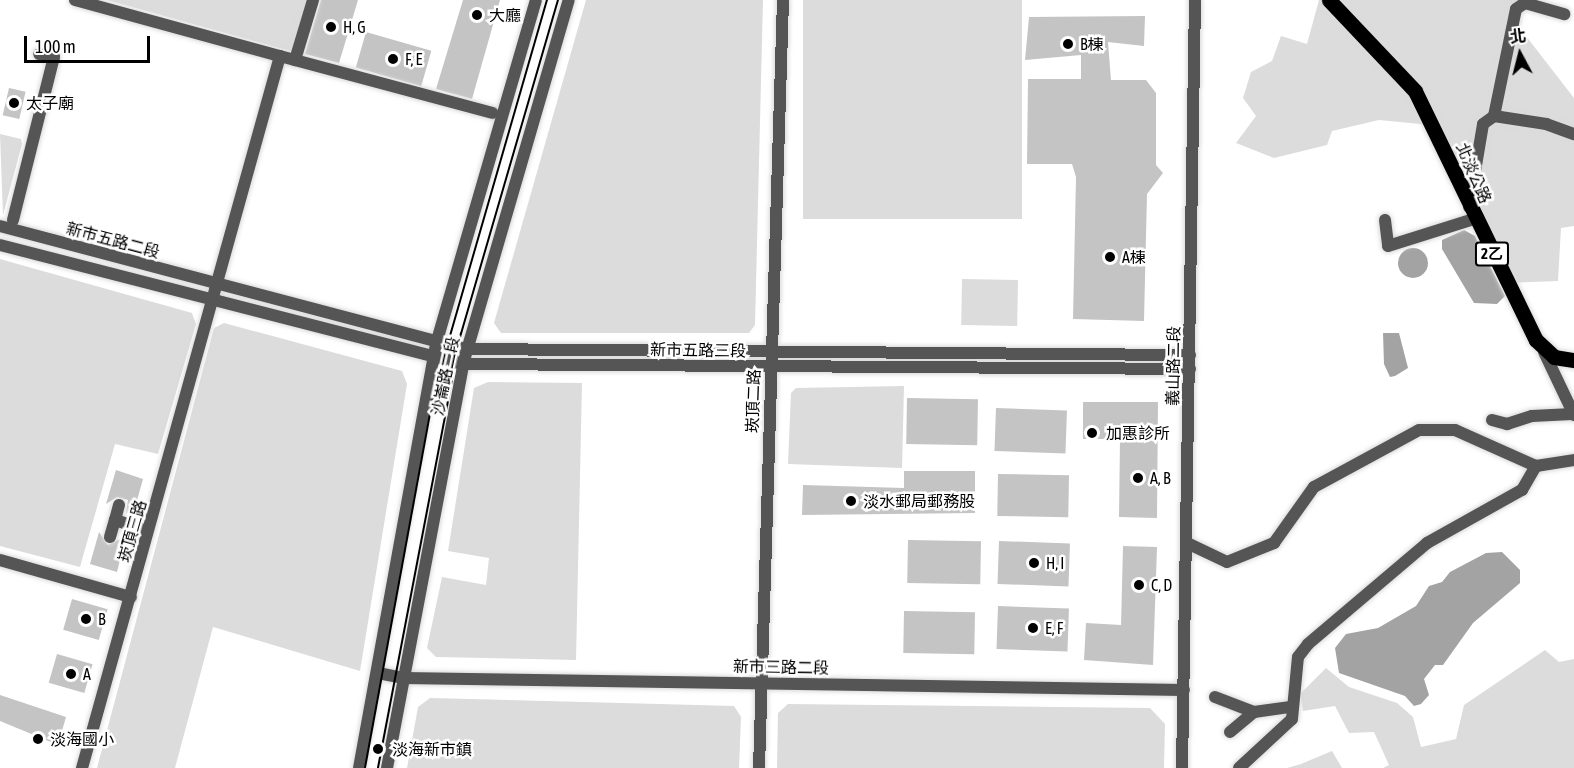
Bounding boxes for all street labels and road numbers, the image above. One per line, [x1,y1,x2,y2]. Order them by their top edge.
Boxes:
street label: 北淡公路 [1453,140,1495,206]
street label: 新市五路二段 [64,218,162,262]
road number: 2乙 [1474,242,1510,266]
street label: 義山路二段 [1163,326,1183,406]
street label: 沙崙路二段 [427,335,463,417]
street label: 新市五路三段 [650,340,746,360]
street label: 崁頂二路 [742,369,764,433]
street label: 崁頂三路 [114,498,150,564]
street label: 新市三路二段 [733,657,829,677]

